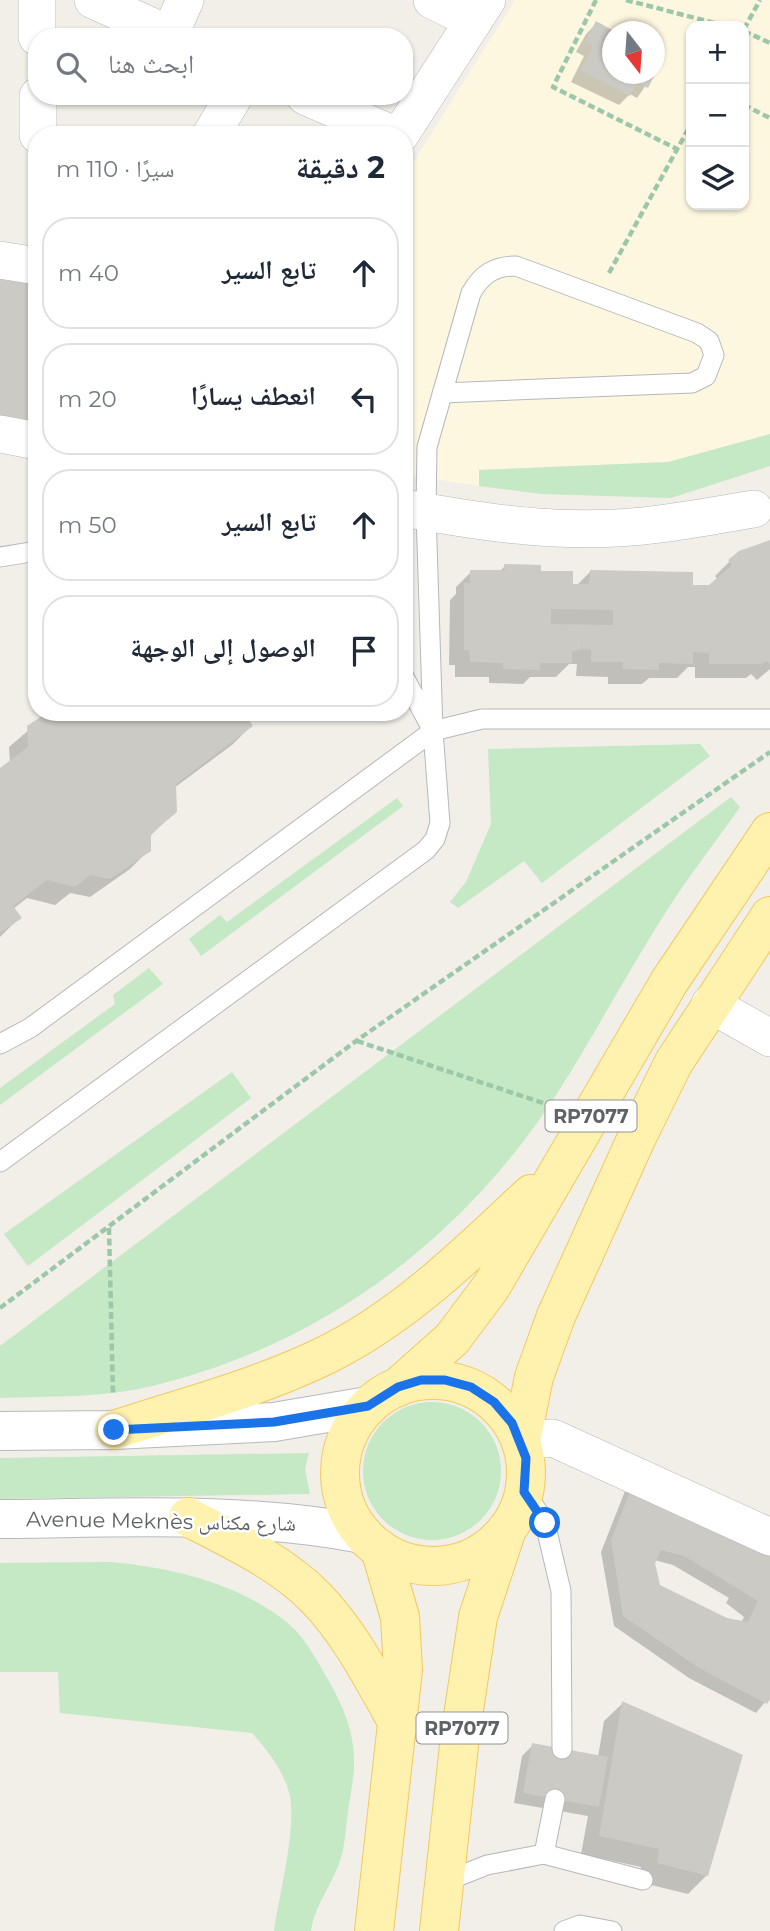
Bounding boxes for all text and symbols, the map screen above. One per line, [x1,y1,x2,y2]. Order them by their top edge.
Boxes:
north arrow [602,21,665,84]
map controls [686,21,749,210]
button: + [686,21,749,84]
search box [28,28,413,105]
icon: search [52,48,90,86]
text: ابحث هنا [108,48,194,80]
button: − [686,84,749,147]
button: layers [686,147,749,210]
text: 2 دقيقة [296,149,385,186]
text: سيرًا · 110 m [56,155,174,183]
text: تابع السير [222,254,316,286]
icon: ahead [345,254,383,292]
text: 40 m [58,259,119,287]
text: انعطف يسارًا [191,380,316,412]
icon: left [345,380,383,418]
text: 20 m [58,385,117,413]
text: تابع السير [222,506,316,538]
icon: ahead [345,506,383,544]
text: 50 m [58,511,117,539]
text: الوصول إلى الوجهة [130,632,316,664]
icon: arrive [345,632,383,670]
road number: RP7077 [546,1100,636,1132]
route end [98,1414,129,1445]
street label: Avenue Meknès شارع مكناس [26,1506,296,1537]
route start [529,1507,560,1538]
road number: RP7077 [416,1712,508,1744]

